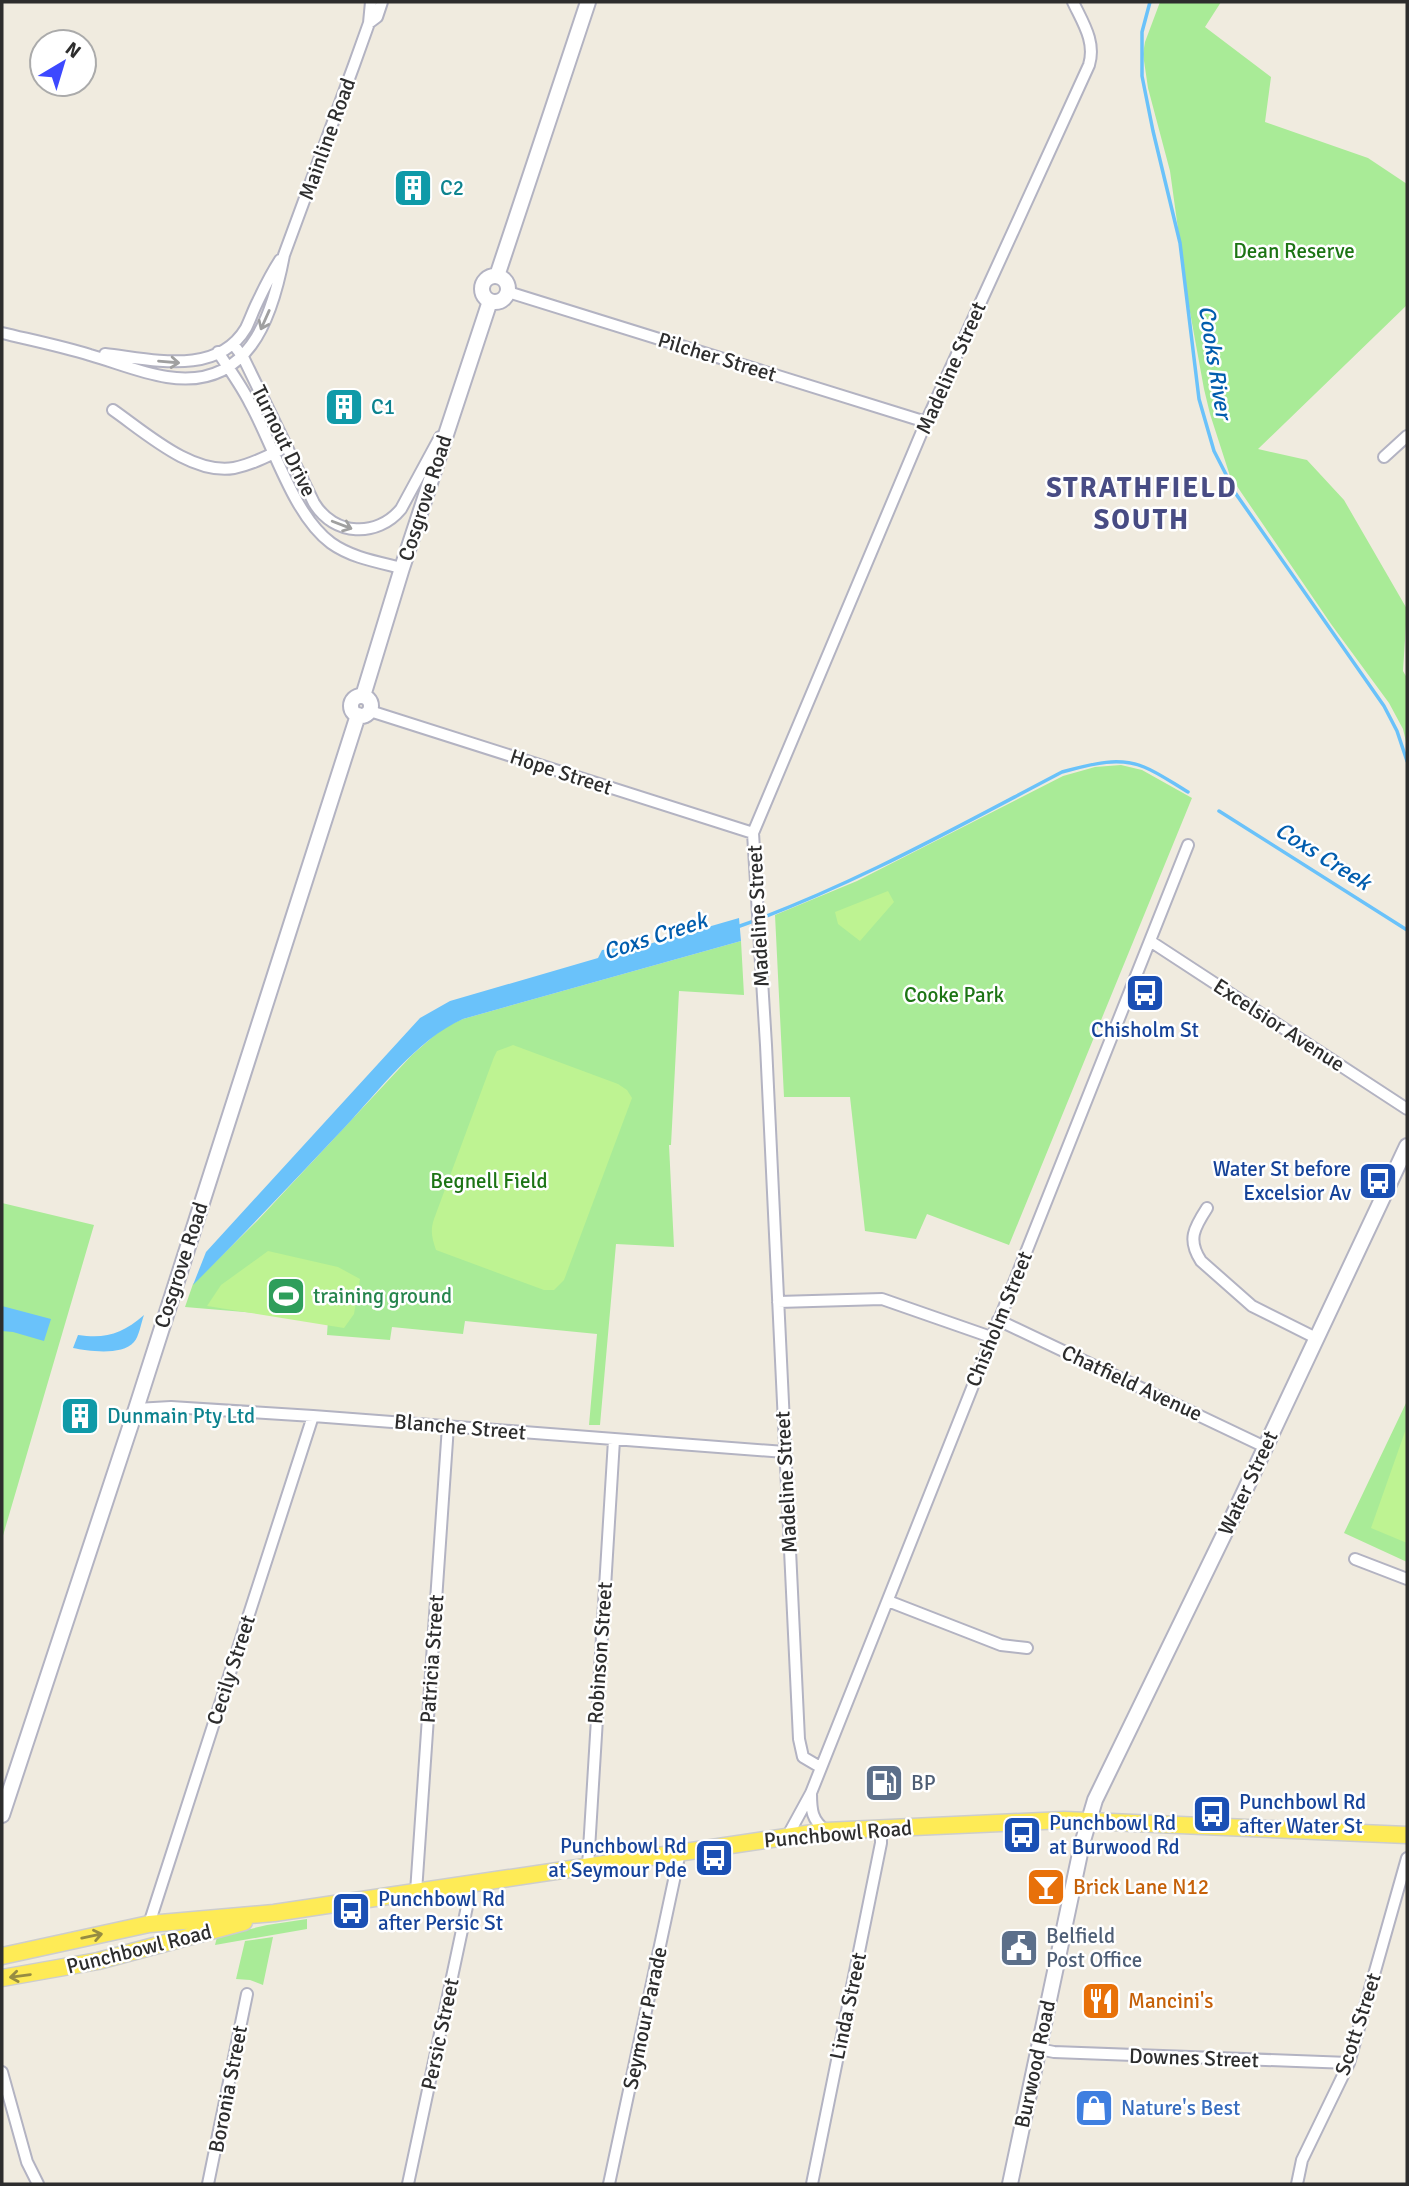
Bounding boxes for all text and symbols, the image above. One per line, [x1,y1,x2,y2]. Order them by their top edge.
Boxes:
north arrow [28,28,98,98]
text: N [60,37,85,64]
street label: Mainline Road [293,74,361,204]
building icon: C2 [392,167,434,209]
place label: C2 [440,175,464,201]
park label: Dean Reserve [1233,238,1355,264]
street label: Madeline Street [910,298,992,438]
water label: Cooks River [1192,303,1239,424]
one-way arrow [258,309,271,330]
street label: Pilcher Street [655,327,779,387]
one-way arrow [157,356,180,369]
street label: Turnout Drive [246,381,322,501]
building icon: C1 [323,386,365,428]
place label: C1 [371,394,395,420]
street label: Cosgrove Road [392,432,458,564]
district label: STRATHFIELD SOUTH [1046,471,1238,537]
one-way arrow [330,520,352,532]
street label: Hope Street [507,743,615,801]
water label: Coxs Creek [1270,815,1378,898]
street label: Madeline Street [741,844,775,988]
water label: Coxs Creek [599,905,713,966]
bus stop icon: Chisholm St [1124,972,1166,1014]
street label: Excelsior Avenue [1208,973,1350,1077]
park label: Cooke Park [904,982,1004,1008]
place label: Chisholm St [1091,1017,1199,1043]
place label: Water St before Excelsior Av [1213,1156,1351,1206]
bus stop icon: Water St before Excelsior Av [1357,1160,1399,1202]
park label: Begnell Field [430,1168,548,1194]
street label: Cosgrove Road [148,1199,214,1331]
street label: Chisholm Street [960,1248,1038,1390]
sports icon: training ground [265,1275,307,1317]
place label: training ground [313,1283,452,1309]
street label: Chatfield Avenue [1057,1339,1207,1427]
building icon: Dunmain Pty Ltd [59,1395,101,1437]
place label: Dunmain Pty Ltd [107,1403,255,1429]
street label: Blanche Street [393,1408,527,1446]
street label: Madeline Street [769,1410,803,1554]
street label: Water Street [1212,1427,1284,1539]
street label: Robinson Street [582,1581,618,1725]
street label: Patricia Street [415,1594,449,1724]
street label: Cecily Street [201,1612,261,1728]
fuel station icon: BP [863,1762,905,1804]
place label: BP [911,1770,936,1796]
place label: Punchbowl Rd after Water St [1239,1789,1366,1839]
bus stop icon: Punchbowl Rd after Water St [1191,1793,1233,1835]
place label: Punchbowl Rd at Burwood Rd [1049,1810,1180,1860]
bus stop icon: Punchbowl Rd at Burwood Rd [1001,1814,1043,1856]
street label: Punchbowl Road [763,1815,913,1853]
place label: Punchbowl Rd at Seymour Pde [548,1833,687,1883]
bus stop icon: Punchbowl Rd at Seymour Pde [693,1837,735,1879]
bar icon: Brick Lane N12 [1025,1866,1067,1908]
place label: Brick Lane N12 [1073,1874,1209,1900]
place label: Punchbowl Rd after Persic St [378,1886,505,1936]
bus stop icon: Punchbowl Rd after Persic St [330,1890,372,1932]
street label: Punchbowl Road [64,1918,214,1980]
place label: Belfield Post Office [1046,1923,1142,1973]
public building icon: Belfield Post Office [998,1927,1040,1969]
one-way arrow [80,1928,103,1942]
street label: Seymour Parade [617,1944,673,2092]
street label: Linda Street [824,1950,872,2062]
one-way arrow [9,1969,32,1982]
street label: Scott Street [1329,1969,1387,2079]
street label: Persic Street [415,1976,465,2092]
restaurant icon: Mancini's [1080,1980,1122,2022]
place label: Mancini's [1128,1988,1214,2014]
street label: Burwood Road [1009,1998,1061,2130]
street label: Boronia Street [203,2023,253,2155]
street label: Downes Street [1129,2043,1259,2073]
shop icon: Nature's Best [1073,2087,1115,2129]
place label: Nature's Best [1121,2095,1240,2121]

